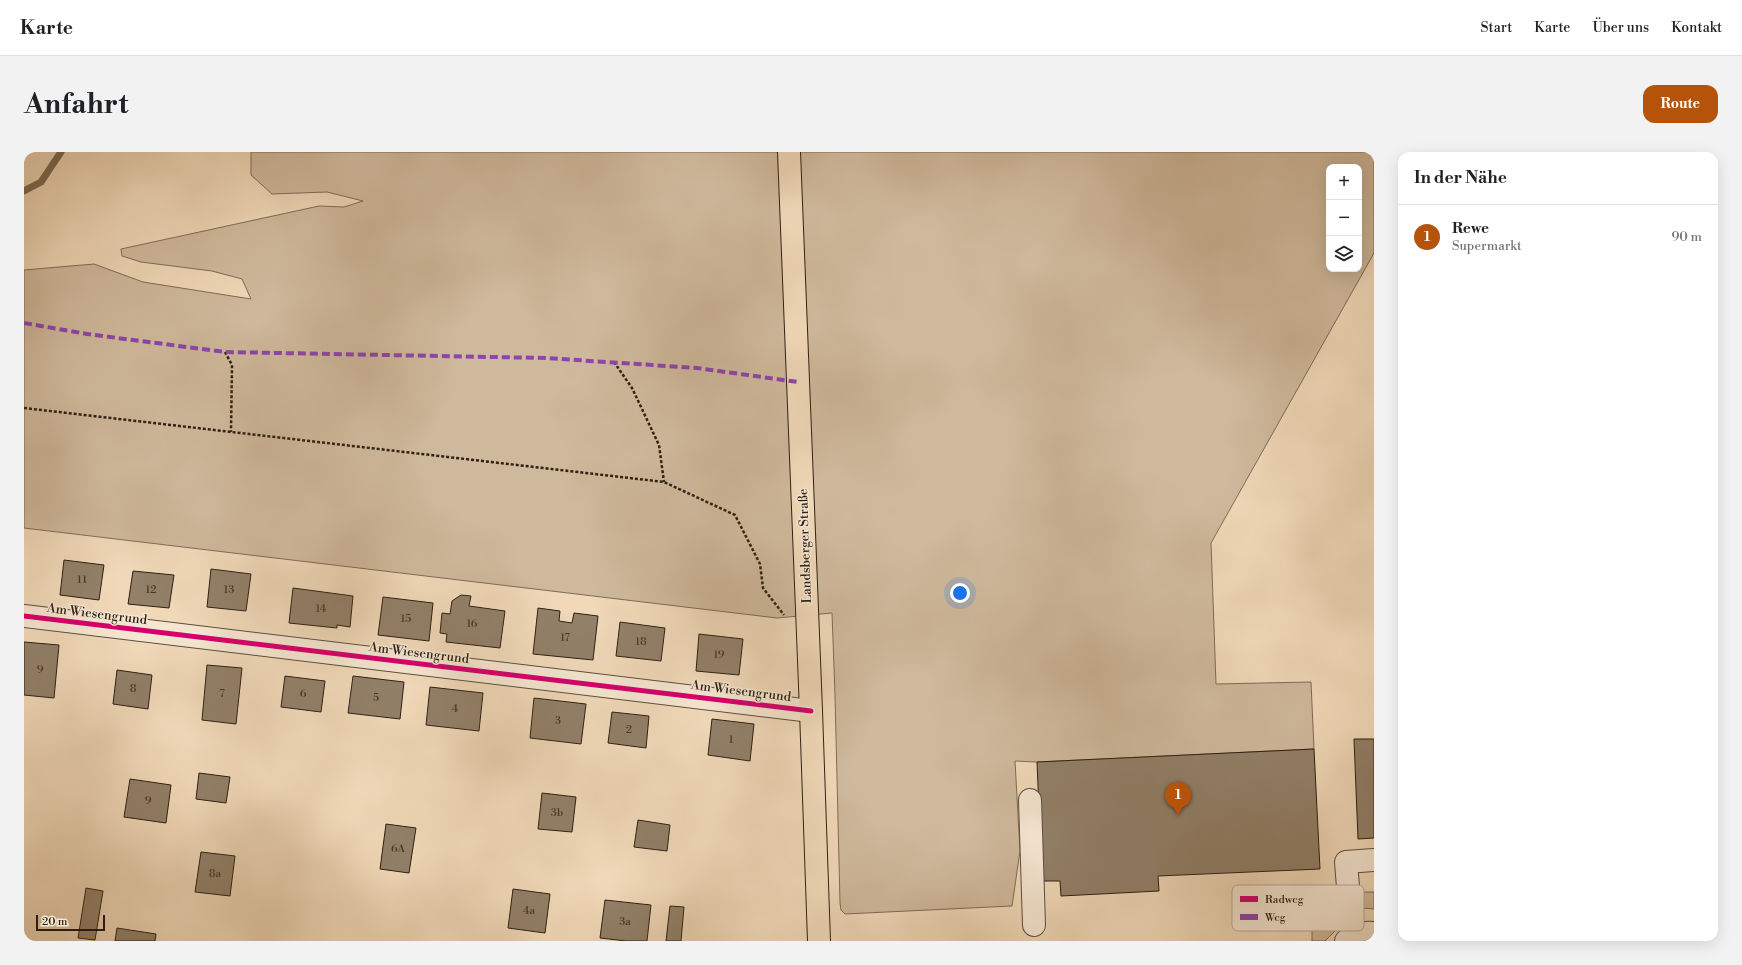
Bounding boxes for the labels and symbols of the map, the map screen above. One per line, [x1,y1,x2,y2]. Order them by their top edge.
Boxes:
street label: Landsberger Straße [795,488,815,604]
house number: 11 [77,573,87,587]
house number: 12 [145,583,157,597]
house number: 13 [224,583,234,597]
your location [950,583,970,603]
street label: Am Wiesengrund [45,600,149,628]
house number: 14 [316,602,327,616]
house number: 15 [401,612,411,626]
house number: 16 [466,617,478,631]
house number: 17 [560,631,570,645]
house number: 18 [635,635,647,649]
street label: Am Wiesengrund [367,639,471,667]
house number: 19 [713,648,725,662]
house number: 9 [37,663,44,677]
street label: Am Wiesengrund [689,677,793,705]
house number: 8 [130,682,137,696]
house number: 7 [219,687,225,701]
house number: 6 [300,687,307,701]
house number: 5 [373,691,379,705]
house number: 4 [452,702,459,716]
house number: 3 [555,714,561,728]
house number: 2 [626,723,632,737]
house number: 1 [729,733,734,747]
pin: 1 [1165,782,1191,815]
house number: 9 [145,794,152,808]
house number: 3b [551,806,563,820]
house number: 6A [391,842,406,856]
house number: 8a [209,867,222,881]
legend [1232,885,1364,931]
text: Radweg [1265,893,1304,907]
house number: 4a [523,904,535,918]
text: Weg [1264,911,1286,925]
scale bar [36,913,105,932]
house number: 3a [619,915,631,929]

